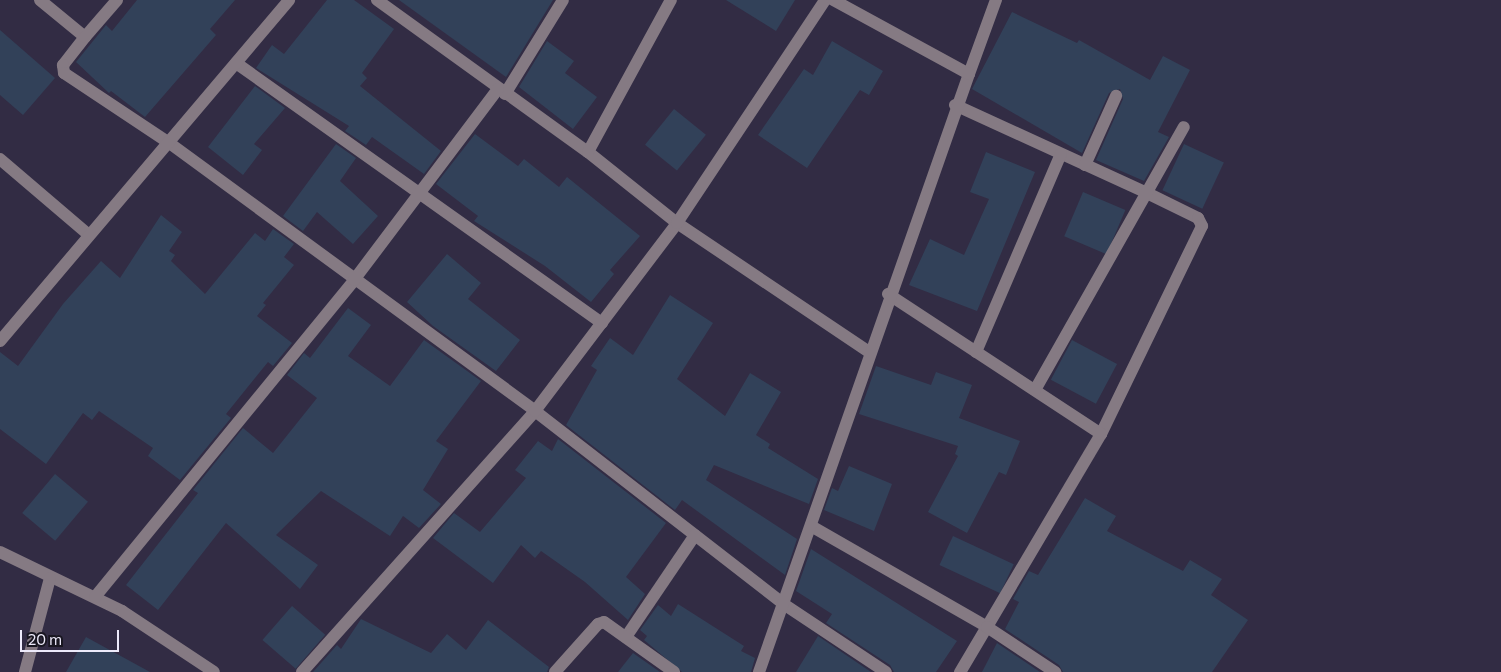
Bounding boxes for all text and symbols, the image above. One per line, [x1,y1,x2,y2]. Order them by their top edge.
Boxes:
scale bar [22,620,121,652]
text: 20 m [28,630,62,648]

